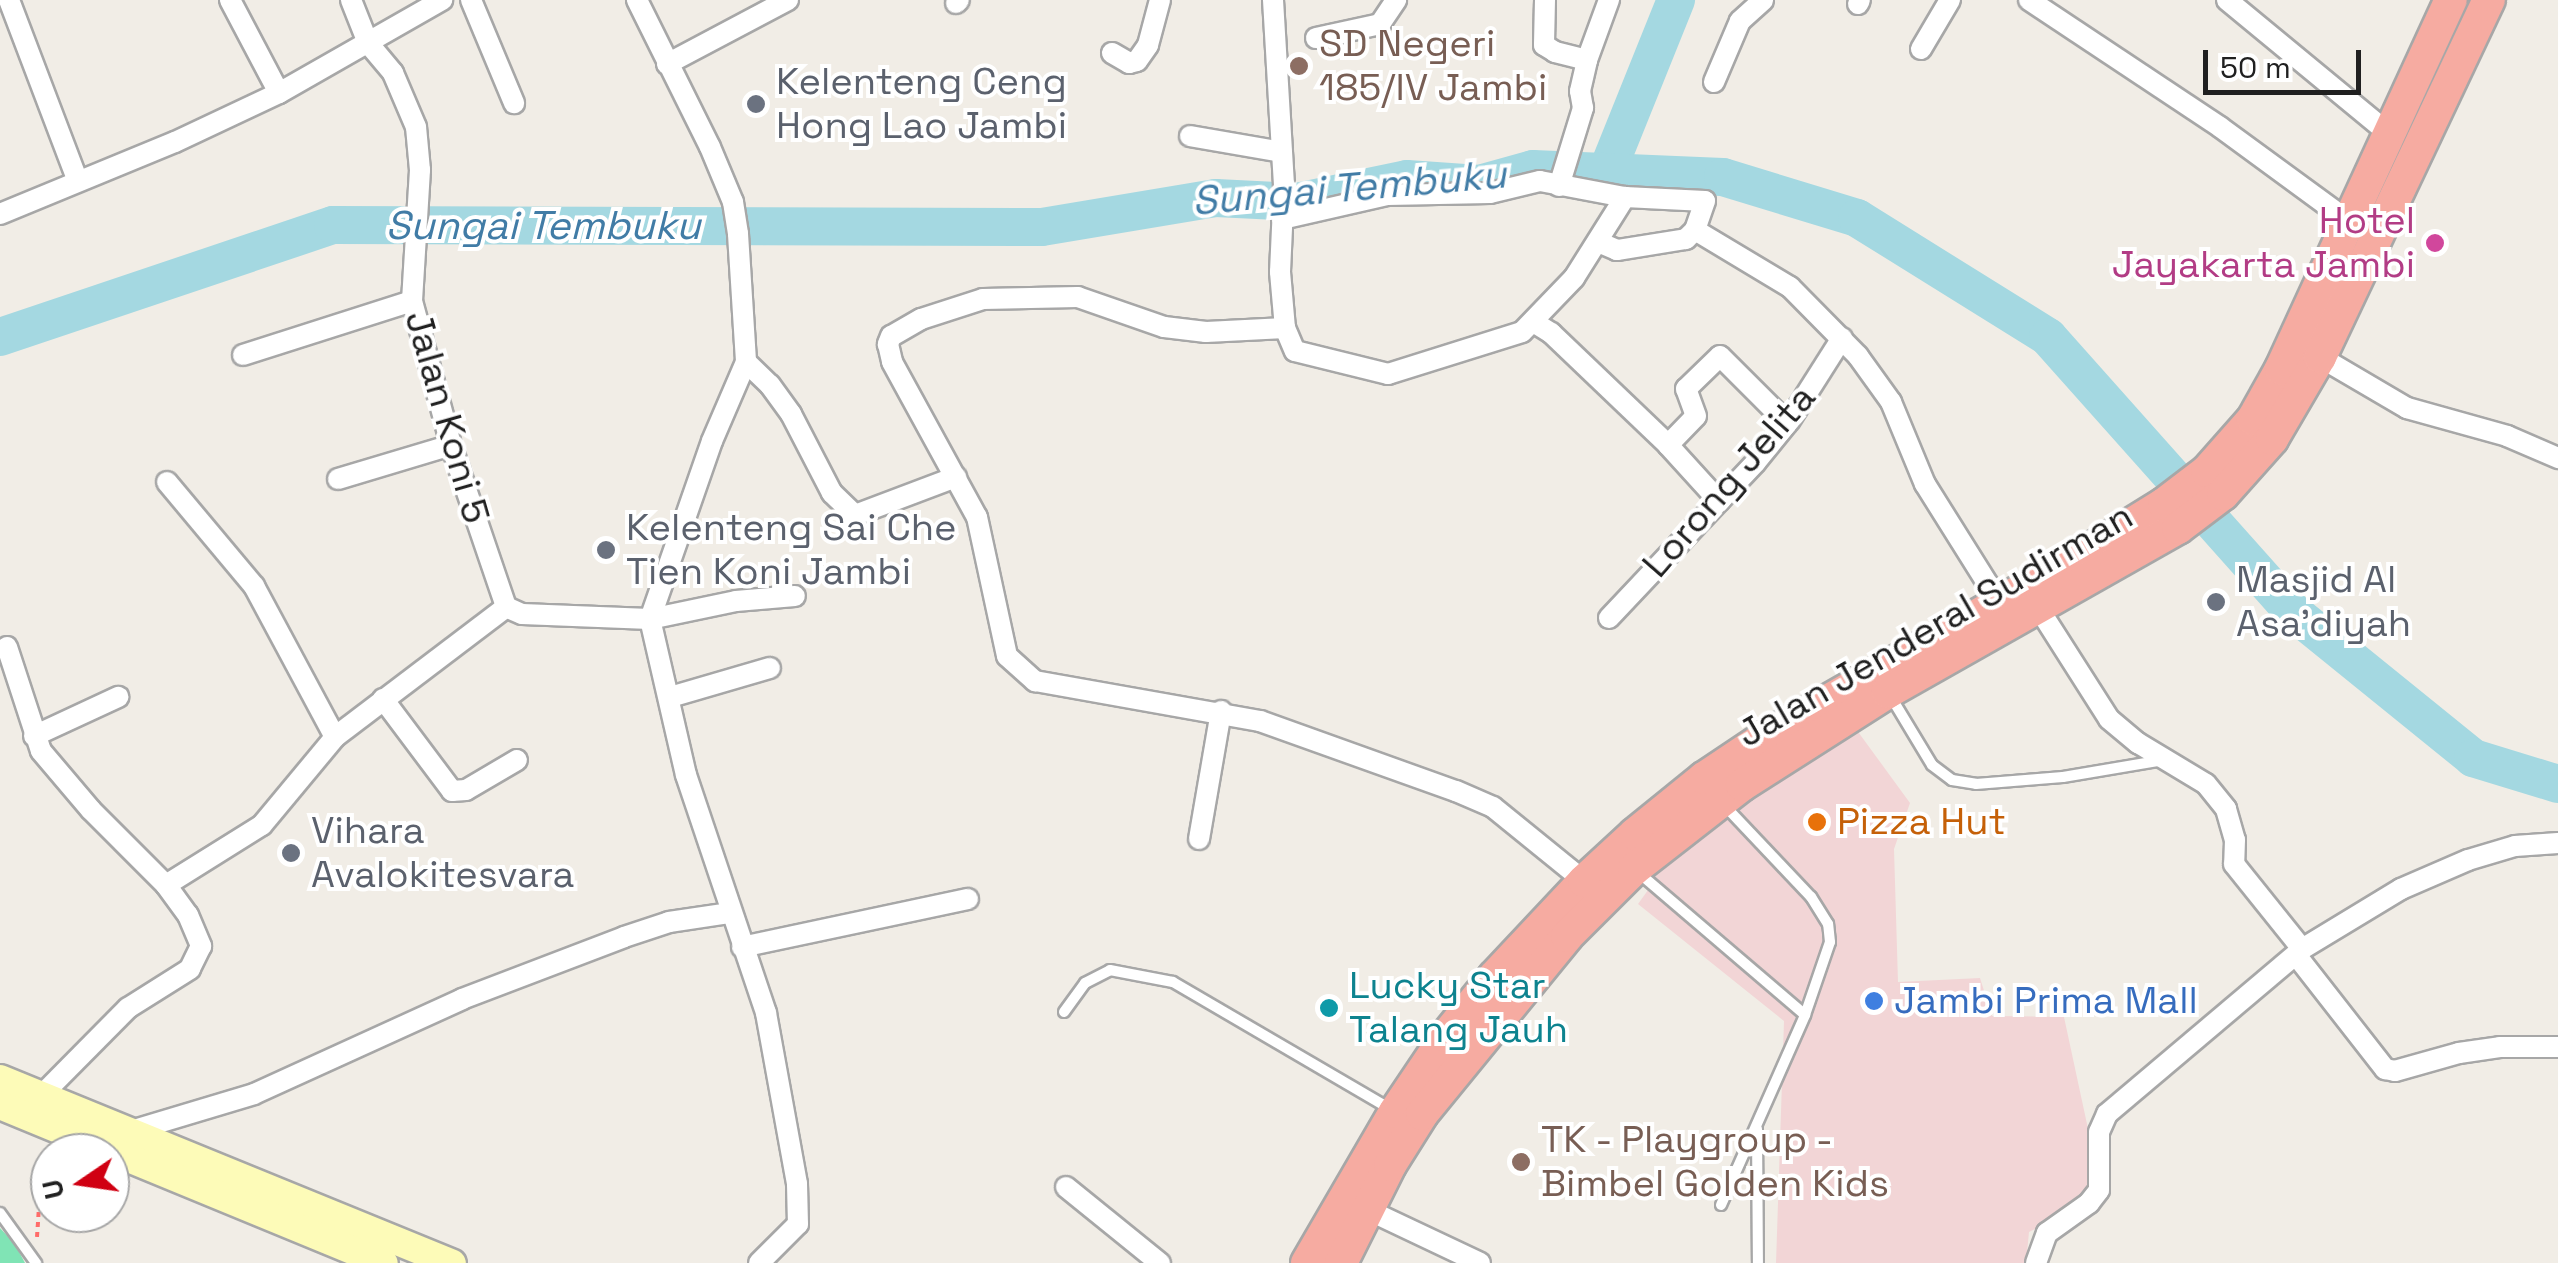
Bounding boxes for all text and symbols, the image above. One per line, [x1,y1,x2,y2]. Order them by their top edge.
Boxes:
place label: SD Negeri 185/IV Jambi [1319,21,1548,110]
scale bar [2208,30,2366,92]
text: 50 m [2220,48,2291,87]
marker: SD Negeri 185/IV Jambi [1288,55,1310,77]
place label: Kelenteng Ceng Hong Lao Jambi [776,59,1067,148]
marker: Kelenteng Ceng Hong Lao Jambi [745,93,767,115]
water label: Sungai Tembuku [1189,150,1509,226]
place label: Hotel Jayakarta Jambi [2112,198,2415,288]
water label: Sungai Tembuku [385,202,701,250]
marker: Hotel Jayakarta Jambi [2424,232,2446,254]
street label: Jalan Koni 5 [395,306,499,528]
street label: Lorong Jelita [1633,375,1825,587]
street label: Jalan Jenderal Sudirman [1729,493,2141,757]
place label: Kelenteng Sai Che Tien Koni Jambi [626,505,957,594]
marker: Kelenteng Sai Che Tien Koni Jambi [595,539,617,561]
place label: Masjid Al Asa'diyah [2236,557,2411,646]
marker: Masjid Al Asa'diyah [2205,591,2227,613]
place label: Pizza Hut [1837,799,2006,845]
place label: Vihara Avalokitesvara [311,808,574,898]
marker: Pizza Hut [1806,811,1828,833]
marker: Vihara Avalokitesvara [280,842,302,864]
place label: Lucky Star Talang Jauh [1349,963,1568,1052]
place label: Jambi Prima Mall [1894,978,2198,1024]
marker: Jambi Prima Mall [1863,990,1885,1012]
marker: Lucky Star Talang Jauh [1318,997,1340,1019]
place label: TK - Playgroup - Bimbel Golden Kids [1541,1117,1889,1206]
north arrow [30,1133,130,1233]
marker: TK - Playgroup - Bimbel Golden Kids [1510,1151,1532,1173]
text: U [33,1176,72,1203]

